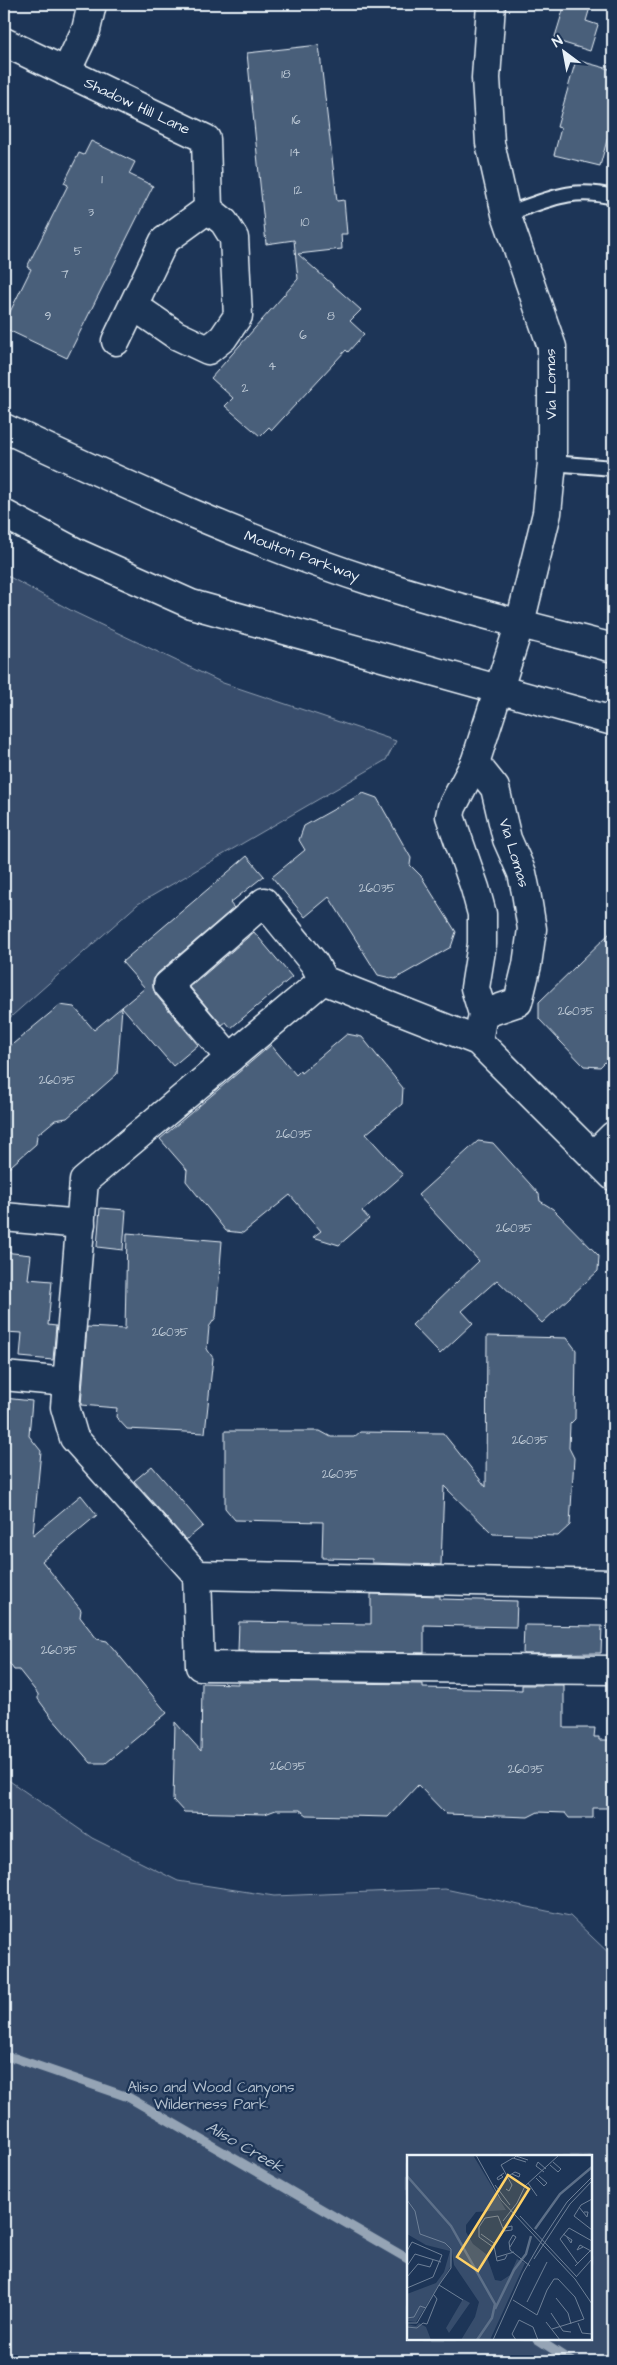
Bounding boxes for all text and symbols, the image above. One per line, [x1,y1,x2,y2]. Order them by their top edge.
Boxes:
north arrow [540,28,590,78]
text: N [549,31,567,53]
house number: 18 [281,66,291,83]
street label: Shadow Hill Lane [81,72,193,140]
house number: 16 [291,112,301,129]
house number: 14 [290,144,300,161]
house number: 1 [101,171,103,188]
house number: 12 [294,182,302,199]
house number: 3 [88,204,94,221]
house number: 10 [300,214,310,231]
house number: 5 [74,243,83,260]
house number: 7 [61,266,69,283]
house number: 9 [45,308,52,325]
house number: 8 [327,308,335,325]
house number: 6 [299,327,307,344]
street label: Via Lomas [540,348,562,420]
house number: 4 [268,358,276,375]
house number: 2 [242,380,249,397]
street label: Moulton Parkway [241,525,363,588]
street label: Via Lomas [494,816,535,890]
house number: 26035 [359,880,396,897]
house number: 26035 [558,1003,595,1020]
house number: 26035 [39,1072,76,1089]
house number: 26035 [276,1126,313,1143]
house number: 26035 [496,1220,533,1237]
house number: 26035 [152,1324,189,1341]
house number: 26035 [512,1432,549,1449]
house number: 26035 [322,1466,359,1483]
house number: 26035 [41,1642,78,1659]
house number: 26035 [270,1758,307,1775]
house number: 26035 [508,1761,545,1778]
park label: Aliso and Wood Canyons Wilderness Park [127,2077,295,2115]
water label: Aliso Creek [202,2116,289,2179]
inset map [407,2155,592,2340]

